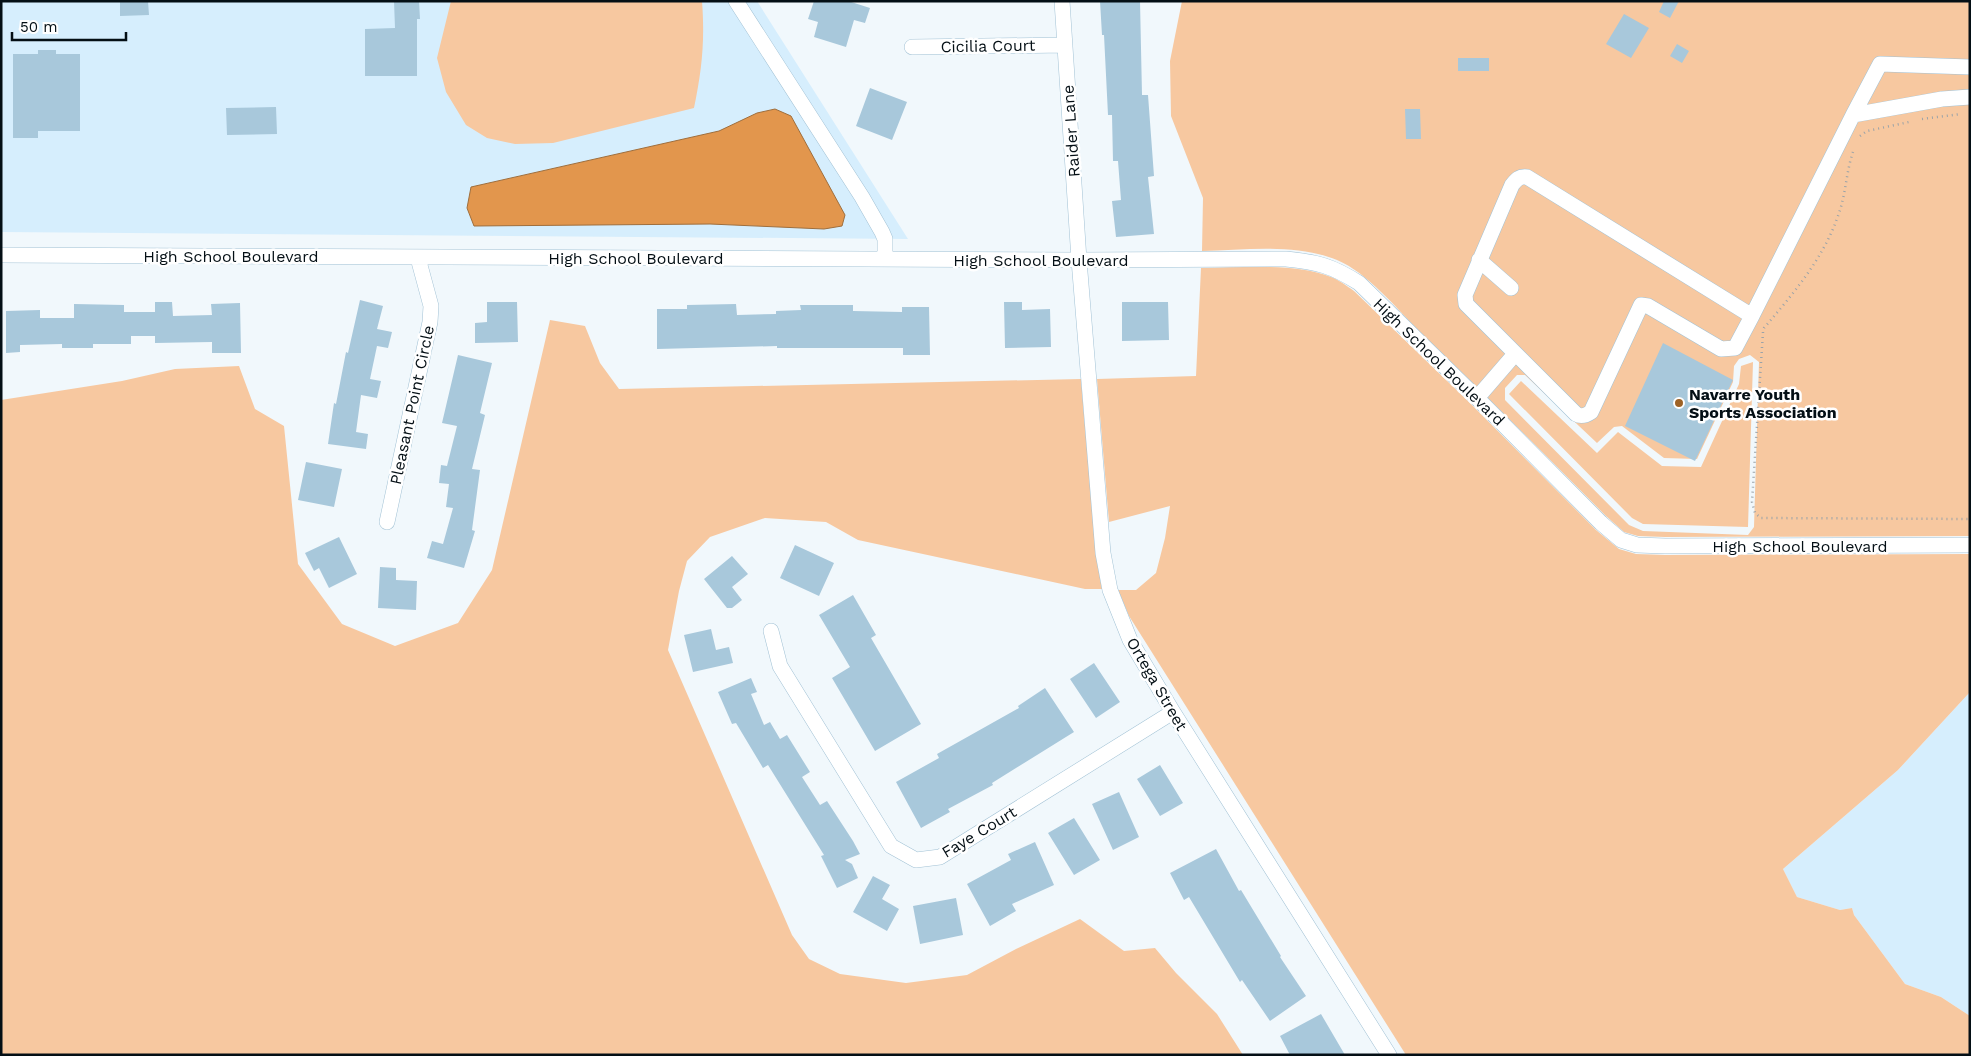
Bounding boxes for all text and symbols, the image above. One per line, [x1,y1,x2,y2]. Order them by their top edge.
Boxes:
scale bar [12,10,126,42]
text: 50 m [20,18,57,36]
street label: Cicilia Court [940,36,1036,56]
street label: Raider Lane [1058,84,1084,178]
street label: High School Boulevard [143,247,319,266]
street label: High School Boulevard [548,249,724,268]
street label: High School Boulevard [953,251,1129,270]
street label: High School Boulevard [1369,294,1509,430]
street label: Pleasant Point Circle [386,324,438,486]
place label: Navarre Youth Sports Association [1689,385,1837,422]
marker: Navarre Youth Sports Association [1673,397,1685,409]
street label: High School Boulevard [1712,537,1888,556]
street label: Ortega Street [1123,634,1192,734]
street label: Faye Court [938,802,1020,862]

